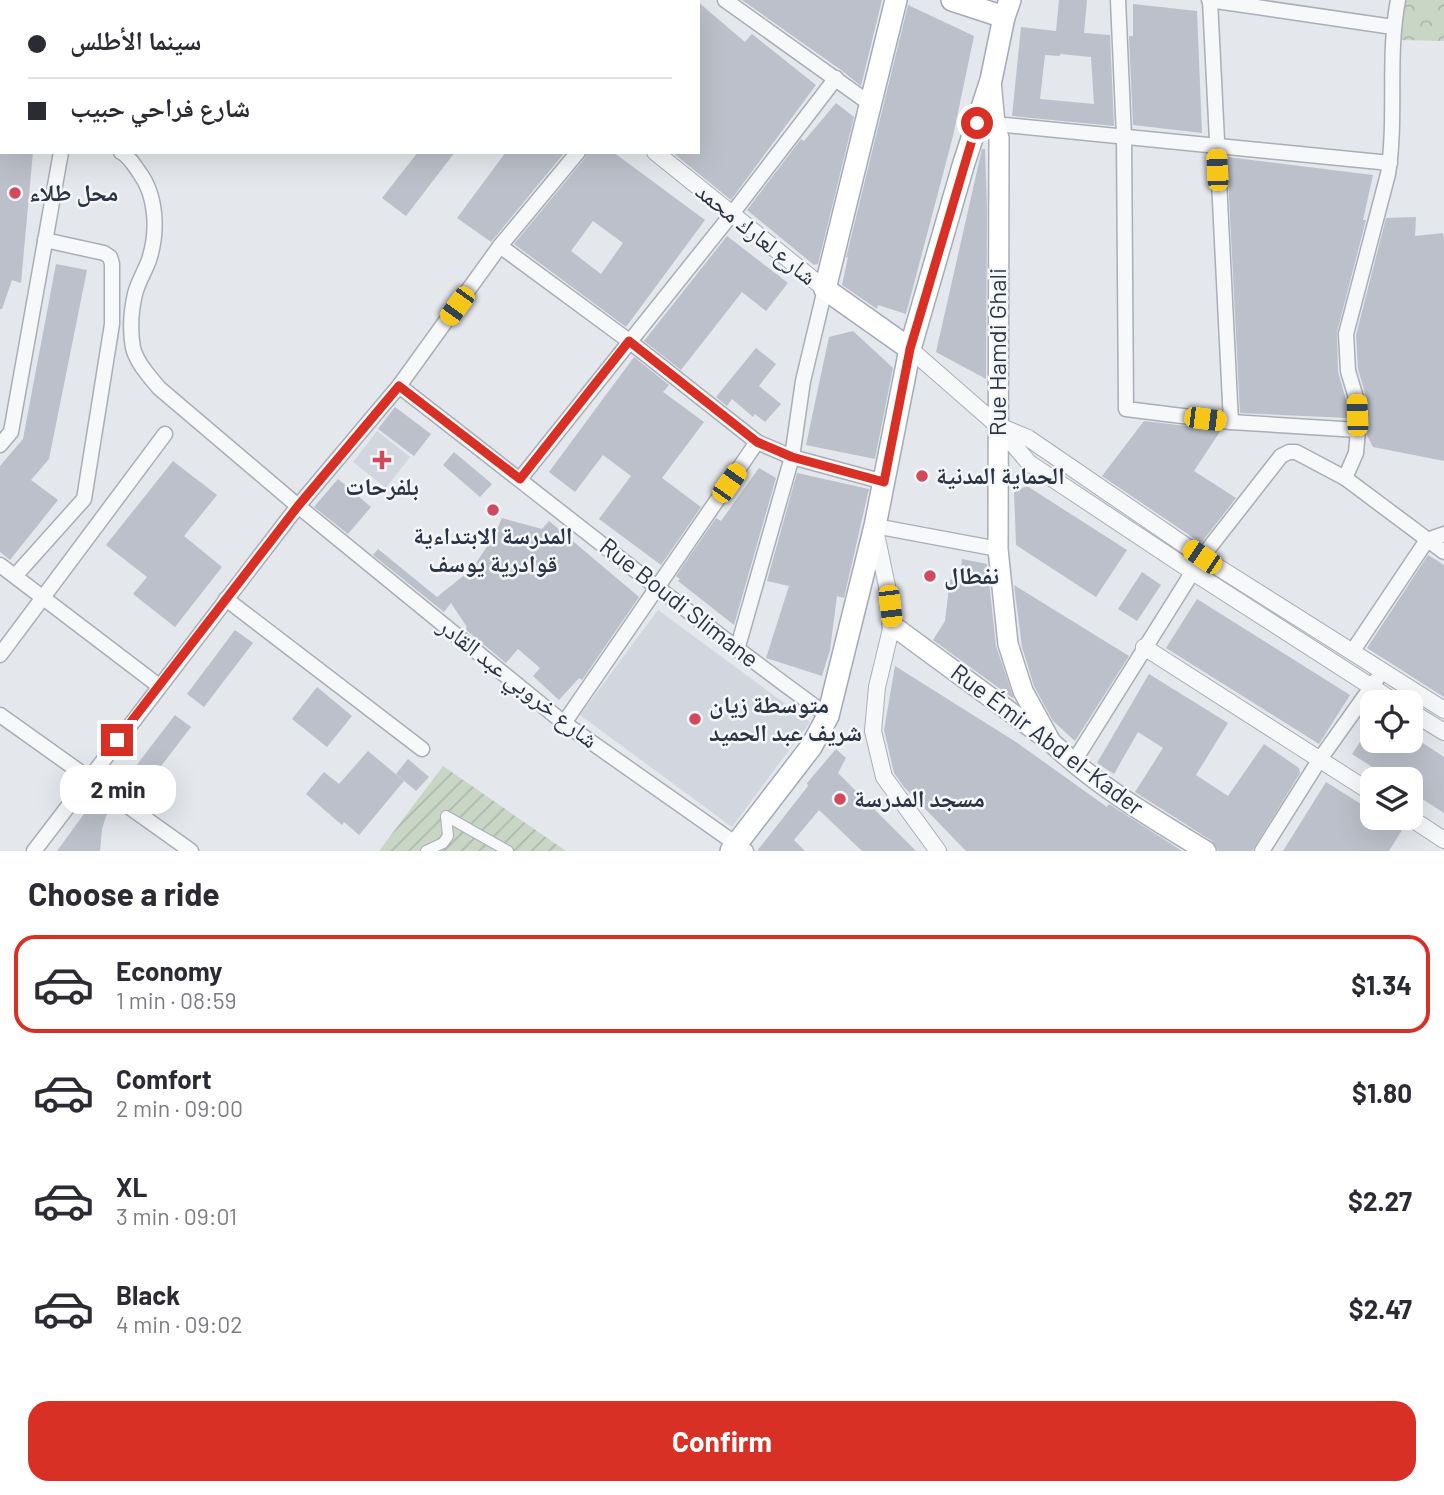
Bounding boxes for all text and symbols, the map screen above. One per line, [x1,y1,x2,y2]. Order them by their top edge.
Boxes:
text: سينما الأطلس [70,24,202,55]
text: شارع فراحي حبيب [70,91,250,122]
route start [961,107,993,139]
car [1206,148,1229,192]
street label: شارع لعارك محمد [689,175,823,292]
place label: محل طلاء [29,177,118,207]
marker: محل طلاء [7,185,23,201]
street label: Rue Hamdi Ghali [982,268,1011,436]
car [437,283,478,329]
car [1346,394,1369,436]
car [1183,406,1228,432]
marker: بلفرحات [372,450,392,470]
car [709,460,750,506]
place label: الحماية المدنية [936,460,1065,490]
marker: الحماية المدنية [914,468,930,484]
place label: بلفرحات [345,471,419,501]
marker: المدرسة الابتداءية قوادرية يوسف [485,502,501,518]
place label: المدرسة الابتداءية قوادرية يوسف [413,520,573,578]
street label: Rue Boudi Slimane [595,531,765,673]
car [1179,537,1226,577]
place label: نفطال [944,560,999,590]
marker: نفطال [922,568,938,584]
car [878,584,903,628]
street label: شارع خروبي عبد القادر [429,610,605,758]
street label: Rue Émir Abd el-Kader [946,657,1150,821]
place label: متوسطة زيان شريف عبد الحميد [709,689,862,747]
map controls [1360,690,1423,830]
button: locate [1360,690,1423,753]
marker: متوسطة زيان شريف عبد الحميد [687,711,703,727]
route end [101,724,133,756]
callout: 2 min [59,764,175,814]
button: layers [1360,767,1423,830]
text: 2 min [90,775,146,803]
place label: مسجد المدرسة [854,783,985,812]
marker: مسجد المدرسة [832,791,848,807]
text: Choose a ride [28,874,220,912]
icon: car [32,953,95,1016]
text: Economy [116,955,222,986]
text: $1.34 [1351,969,1412,1000]
text: 1 min · 08:59 [116,986,237,1014]
icon: car [32,1061,95,1124]
text: Comfort [116,1063,212,1094]
text: $1.80 [1352,1077,1412,1108]
text: 2 min · 09:00 [116,1094,243,1122]
icon: car [32,1169,95,1232]
text: XL [116,1171,147,1202]
text: $2.27 [1348,1185,1412,1216]
text: 3 min · 09:01 [116,1202,237,1230]
icon: car [32,1277,95,1340]
text: Black [116,1279,180,1310]
text: $2.47 [1349,1293,1412,1324]
text: 4 min · 09:02 [116,1310,243,1338]
button: Confirm [28,1401,1416,1481]

